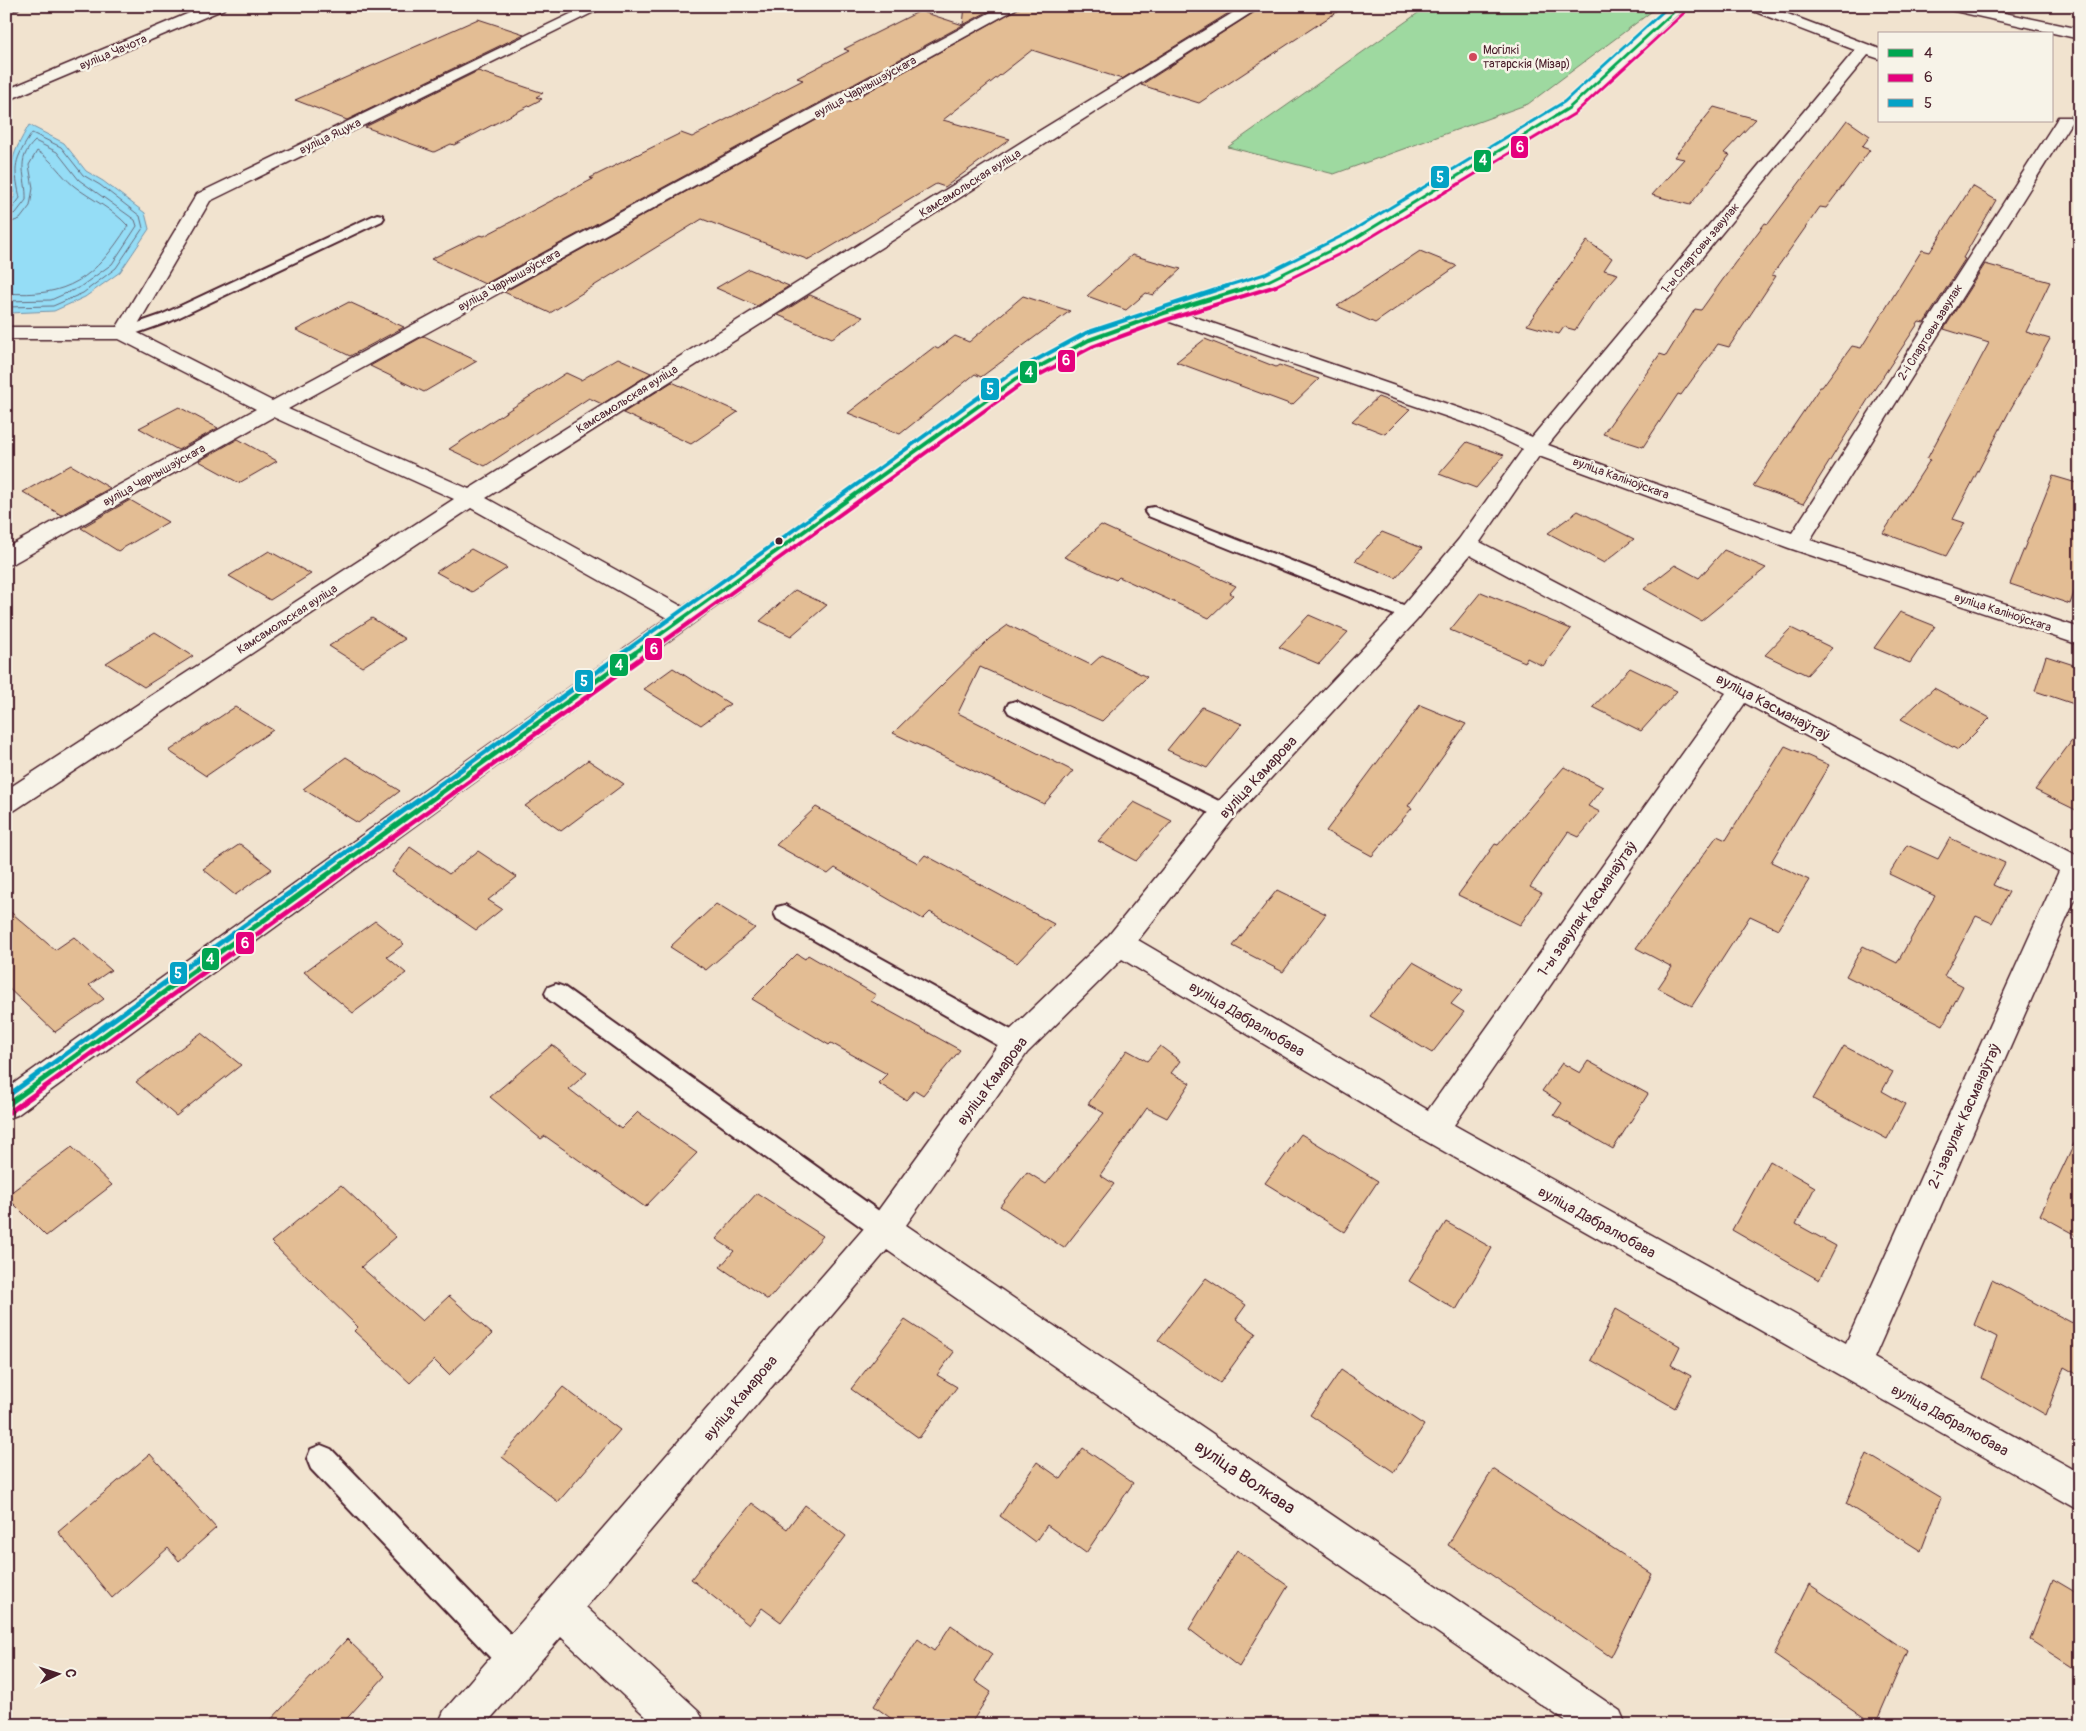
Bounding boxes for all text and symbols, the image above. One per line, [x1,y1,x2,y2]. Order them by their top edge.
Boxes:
street label: вуліца Чачота [77,31,150,73]
legend [1878,32,2054,122]
place label: Могілкі татарскія (Мізар) [1483,43,1570,72]
text: 4 [1924,44,1933,63]
marker: Могілкі татарскія (Мізар) [1467,51,1479,63]
street label: вуліца Чарнышэўскага [811,53,920,122]
text: 6 [1924,68,1933,87]
text: 5 [1924,94,1932,113]
street label: вуліца Яцука [297,115,364,158]
line badge: 6 [1510,135,1529,159]
text: 6 [1516,139,1524,156]
street label: Камсамольская вуліца [917,146,1024,221]
line badge: 4 [1473,149,1492,173]
text: 4 [1479,152,1488,169]
line badge: 5 [1430,165,1450,189]
text: 5 [1436,169,1444,186]
street label: 1-ы Спартовы завулак [1658,200,1743,297]
street label: вуліца Чарнышэўскага [455,246,564,315]
street label: 2-і Спартовы завулак [1895,281,1966,383]
line badge: 6 [1057,349,1076,373]
text: 6 [1062,352,1070,369]
line badge: 4 [1019,360,1038,384]
street label: Камсамольская вуліца [574,362,681,437]
text: 4 [1025,364,1034,381]
line badge: 5 [980,377,1000,401]
text: 5 [986,381,994,398]
street label: вуліца Чарнышэўскага [100,441,209,510]
street label: вуліца Каліноўскага [1571,454,1671,503]
unlabelled marker [774,536,784,546]
street label: Камсамольская вуліца [234,581,341,658]
street label: вуліца Каліноўскага [1952,590,2054,635]
line badge: 6 [644,637,663,661]
text: 6 [650,641,658,658]
line badge: 4 [609,653,629,677]
text: 4 [615,657,624,674]
line badge: 5 [574,669,594,693]
street label: вуліца Касманаўтаў [1713,669,1833,746]
text: 5 [580,673,588,690]
street label: вуліца Камарова [1215,732,1301,823]
street label: 1-ы завулак Касманаўтаў [1533,837,1642,981]
line badge: 6 [235,931,255,955]
text: 6 [241,935,249,952]
line badge: 4 [201,947,220,971]
text: 4 [206,951,215,968]
line badge: 5 [169,961,188,985]
text: 5 [174,965,182,982]
street label: вуліца Дабралюбава [1185,977,1308,1061]
street label: вуліца Камарова [953,1033,1032,1129]
street label: 2-і завулак Касманаўтаў [1924,1040,2005,1192]
street label: вуліца Дабралюбава [1535,1182,1659,1263]
street label: вуліца Камарова [699,1352,782,1445]
street label: вуліца Дабралюбава [1888,1380,2012,1461]
street label: вуліца Волкава [1190,1435,1300,1520]
north arrow [32,1648,82,1698]
text: С [62,1668,79,1678]

